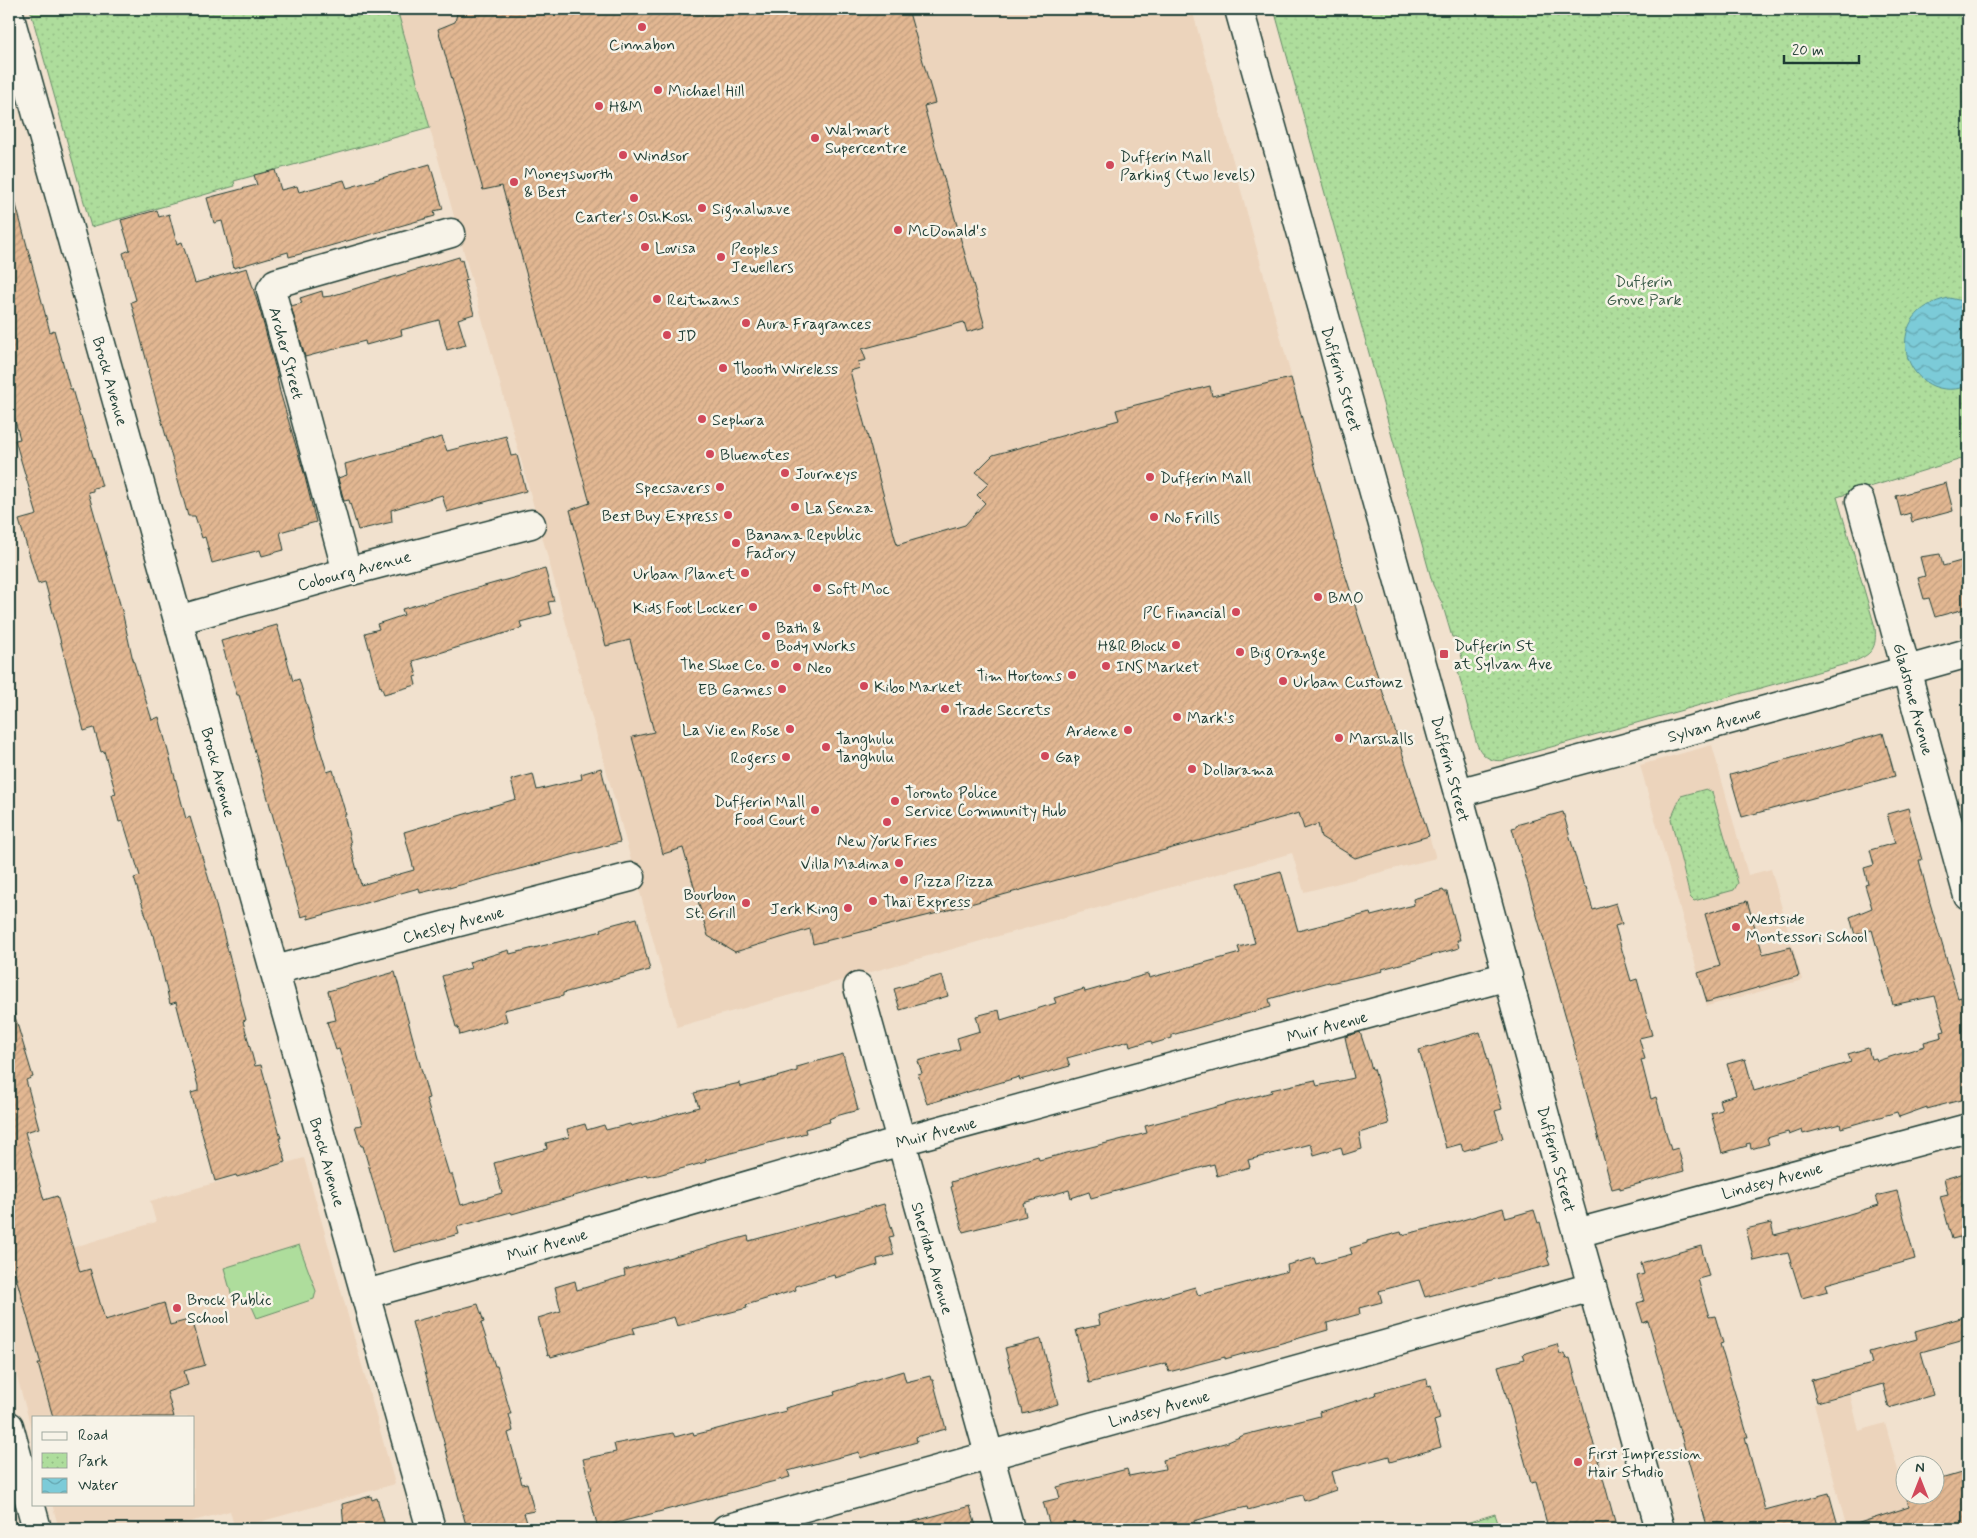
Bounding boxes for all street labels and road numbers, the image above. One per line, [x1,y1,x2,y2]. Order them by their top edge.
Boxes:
street label: Archer Street [263,305,308,402]
street label: Dufferin Street [1316,324,1366,435]
street label: Brock Avenue [87,334,132,429]
street label: Cobourg Avenue [295,546,413,597]
street label: Gladstone Avenue [1887,641,1938,758]
street label: Sylvan Avenue [1665,703,1763,748]
street label: Dufferin Street [1425,714,1474,825]
street label: Brock Avenue [196,725,240,820]
street label: Chesley Avenue [400,902,507,949]
street label: Muir Avenue [1285,1006,1371,1048]
street label: Dufferin Street [1531,1104,1580,1215]
street label: Muir Avenue [894,1112,980,1154]
street label: Brock Avenue [304,1115,349,1210]
street label: Lindsey Avenue [1720,1158,1826,1205]
street label: Sheridan Avenue [906,1200,958,1317]
street label: Muir Avenue [505,1224,591,1267]
street label: Lindsey Avenue [1107,1386,1213,1433]

